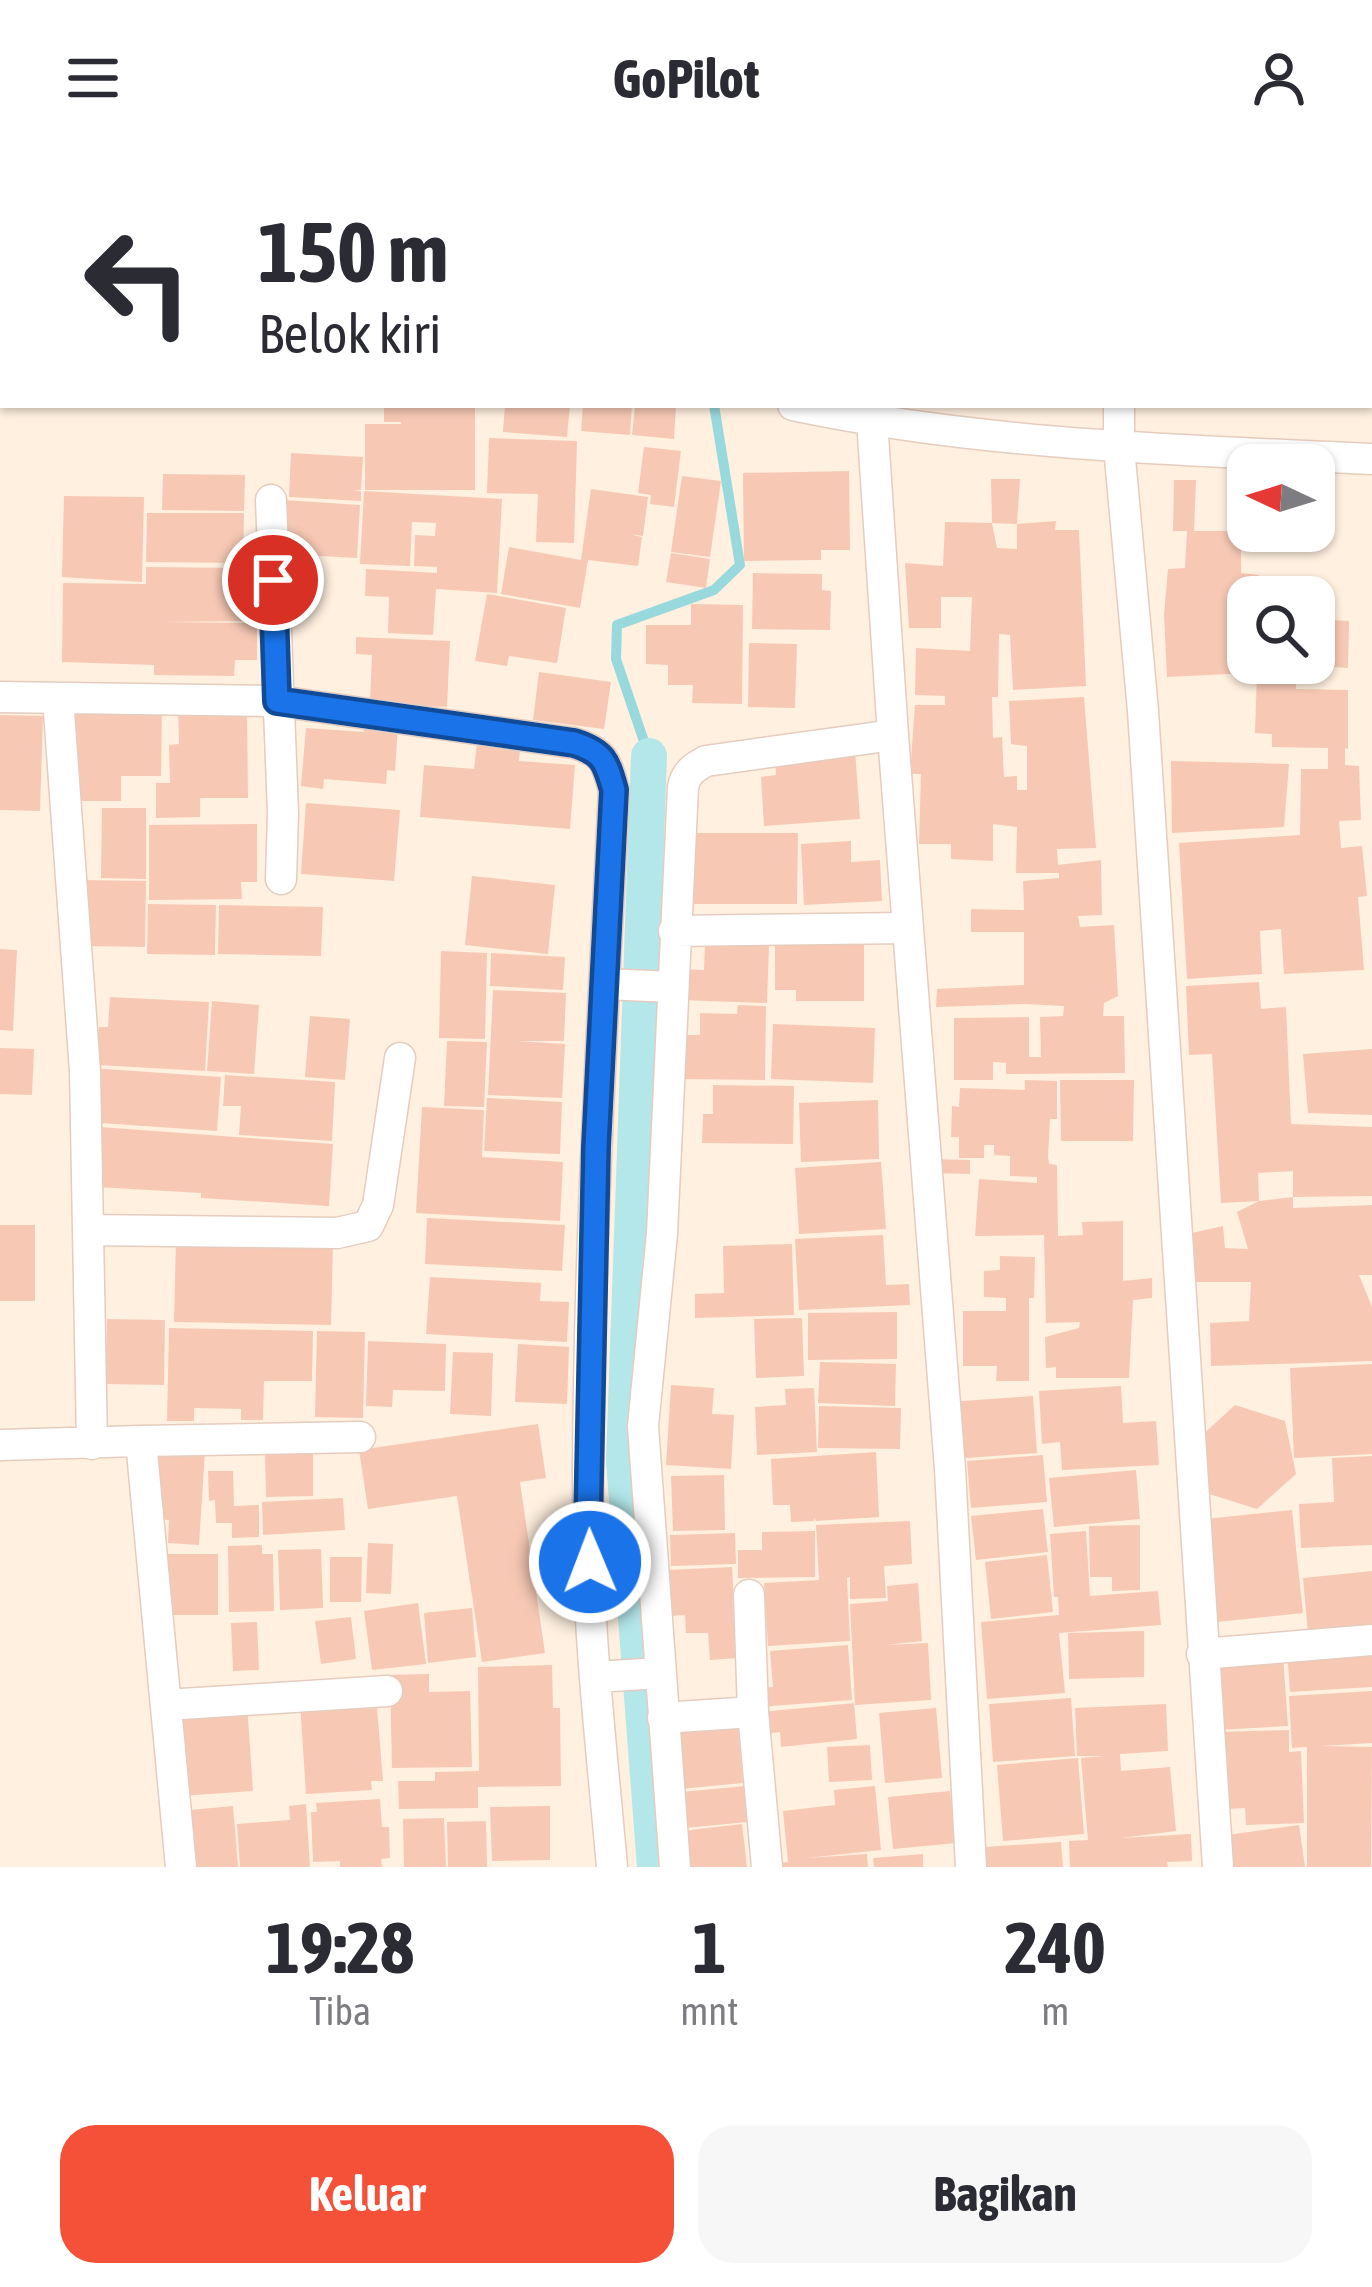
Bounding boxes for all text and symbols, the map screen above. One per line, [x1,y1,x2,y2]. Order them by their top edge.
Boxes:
icon: menu [60,45,126,111]
icon: person [1246,45,1312,111]
text: GoPilot [612,48,760,109]
icon: left [60,204,216,360]
text: 150 m [258,204,448,300]
text: Belok kiri [258,303,441,364]
north arrow [1227,444,1335,552]
map controls [1227,444,1335,684]
pin [222,529,324,631]
icon: arrive [240,547,306,613]
button: search [1227,576,1335,684]
position arrow [527,1499,653,1625]
text: 19:28 [266,1906,414,1988]
text: 1 [692,1906,726,1988]
text: 240 [1004,1906,1106,1988]
text: Tiba [309,1989,371,2033]
text: mnt [680,1989,738,2033]
text: m [1041,1989,1069,2033]
button: Keluar [60,2125,674,2263]
button: Bagikan [698,2125,1312,2263]

